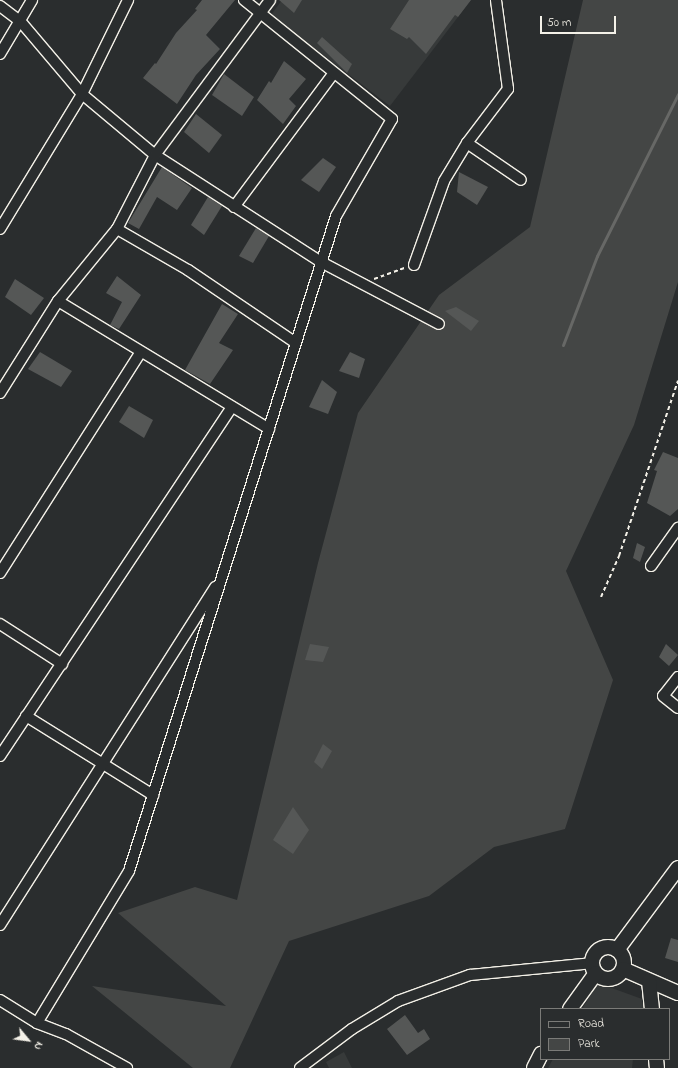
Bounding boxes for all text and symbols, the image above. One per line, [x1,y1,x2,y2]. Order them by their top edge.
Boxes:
scale bar [542,8,618,34]
text: 50 m [547,14,571,32]
legend [540,1008,670,1060]
text: Road [578,1015,604,1033]
north arrow [8,1020,48,1060]
text: Park [578,1035,600,1053]
text: N [30,1039,47,1053]

